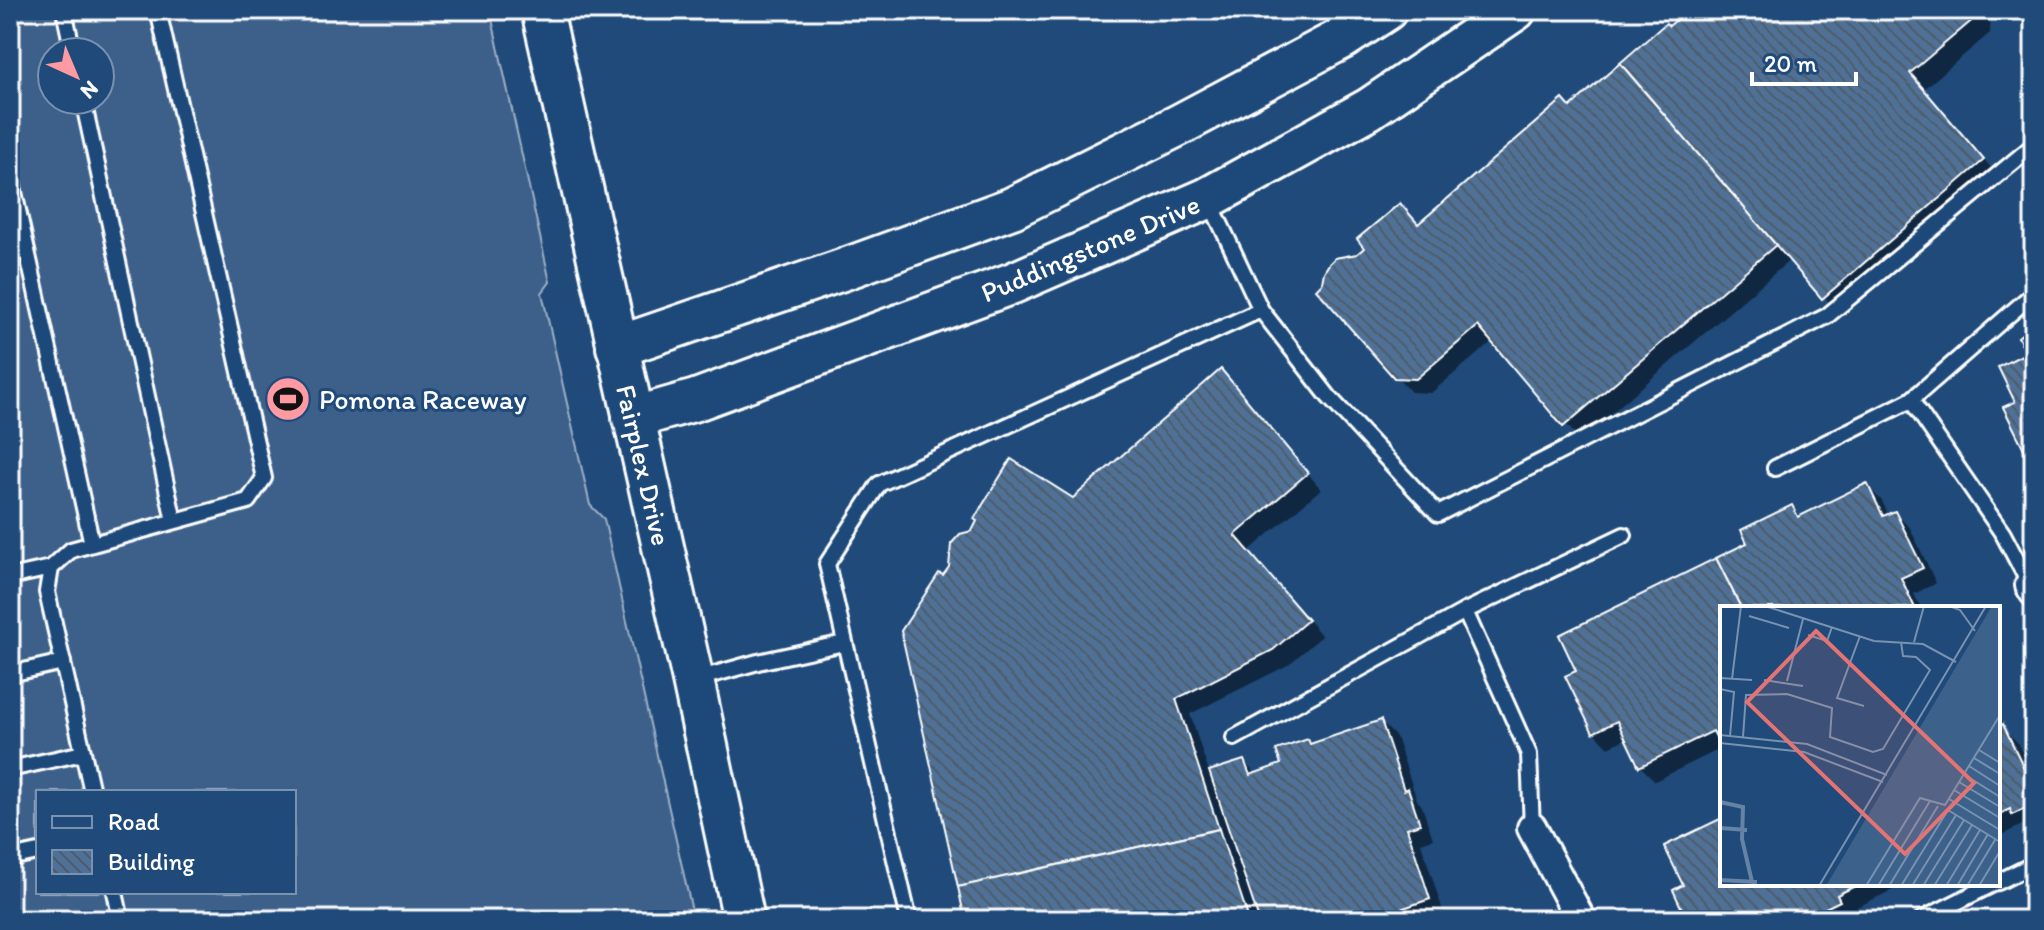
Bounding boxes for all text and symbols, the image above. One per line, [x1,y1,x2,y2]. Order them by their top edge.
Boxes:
north arrow [36,36,116,116]
scale bar [1752,36,1856,86]
text: 20 m [1764,49,1817,78]
text: N [75,75,104,105]
street label: Puddingstone Drive [975,186,1205,310]
sports icon: Pomona Raceway [264,375,312,423]
street label: Fairplex Drive [609,381,679,549]
place label: Pomona Raceway [319,382,527,416]
inset map [1720,606,2000,886]
legend [36,790,296,894]
text: Road [108,807,160,836]
text: Building [108,847,195,876]

